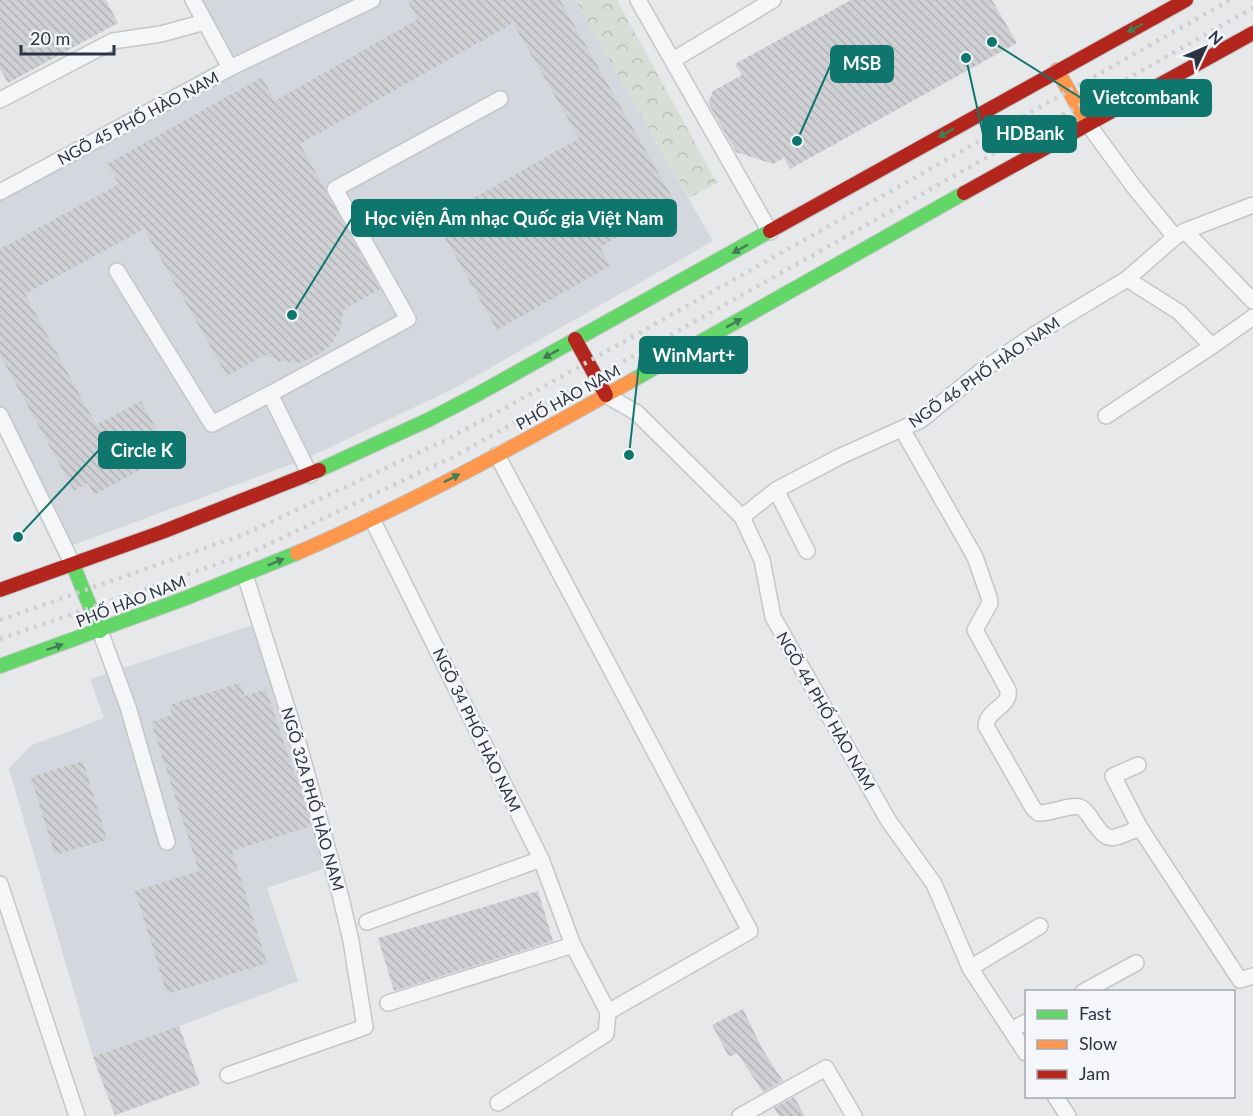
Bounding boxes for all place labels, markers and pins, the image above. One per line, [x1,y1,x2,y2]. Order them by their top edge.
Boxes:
callout: MSB [831,46,893,82]
callout: Vietcombank [1081,80,1211,116]
callout: HDBank [983,116,1076,152]
callout: Học viện Âm nhạc Quốc gia Việt Nam [352,200,676,236]
callout: WinMart+ [640,337,747,373]
callout: Circle K [99,432,185,468]

